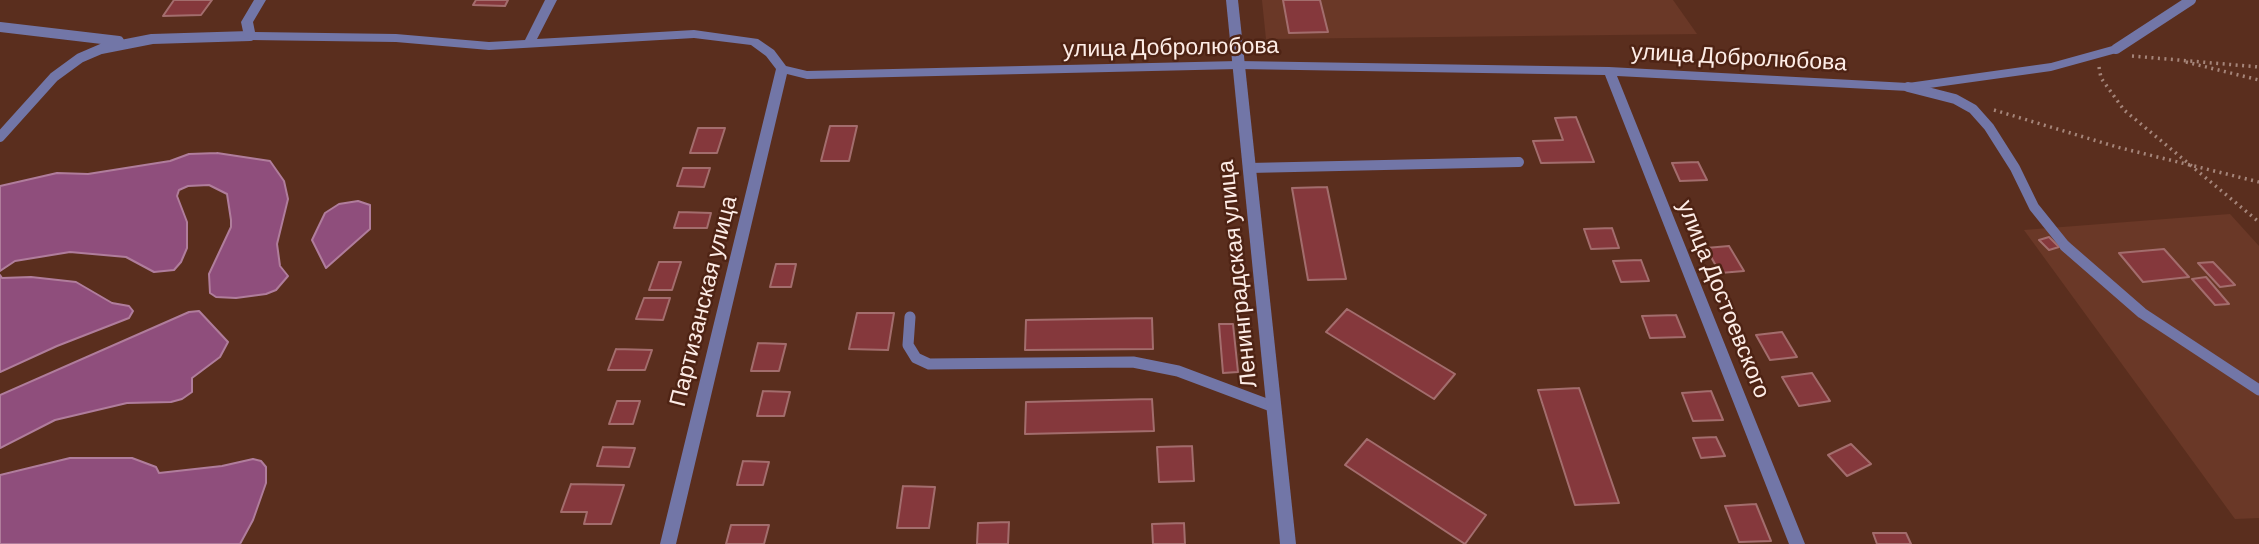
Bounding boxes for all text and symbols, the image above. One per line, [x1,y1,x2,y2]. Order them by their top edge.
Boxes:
street label: улица Добролюбова [1063,31,1279,63]
street label: улица Добролюбова [1630,38,1848,76]
street label: Ленинградская улица [1211,159,1263,389]
street label: Партизанская улица [663,193,743,409]
street label: улица Достоевского [1672,196,1776,402]

